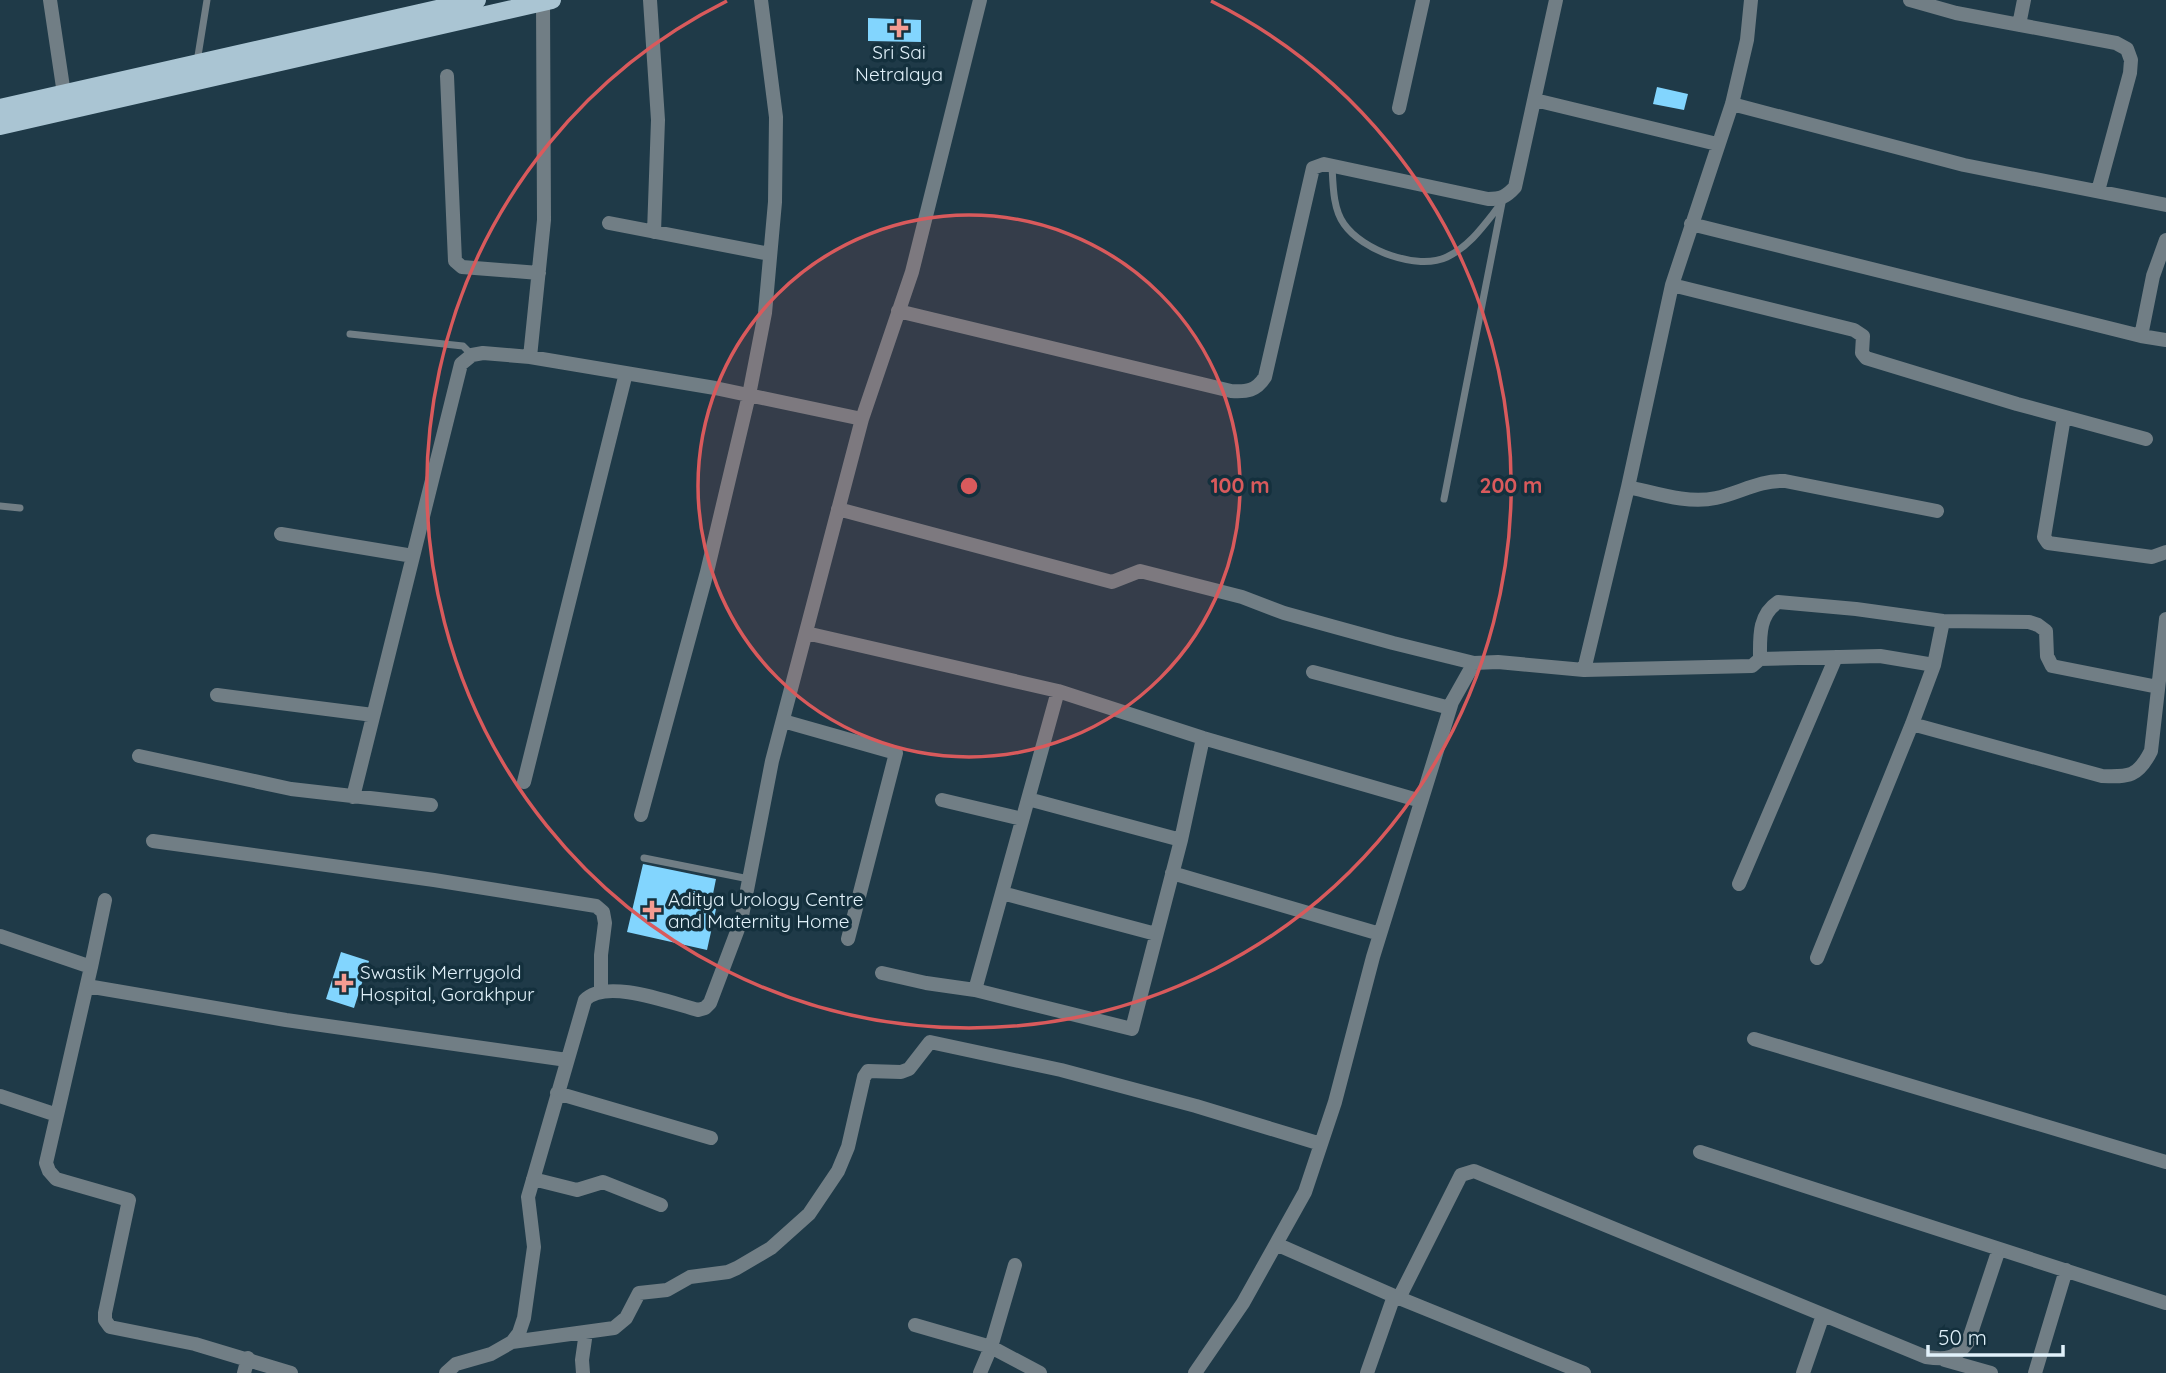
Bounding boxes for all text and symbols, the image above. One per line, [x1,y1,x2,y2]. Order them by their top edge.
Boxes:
marker: Sri Sai Netralaya [889,18,909,38]
place label: Sri Sai Netralaya [855,40,943,86]
text: 100 m [1210,472,1270,498]
text: 200 m [1480,472,1542,498]
centre of rings [957,474,981,498]
place label: Aditya Urology Centre and Maternity Home [668,887,863,933]
marker: Aditya Urology Centre and Maternity Home [642,900,662,920]
place label: Swastik Merrygold Hospital, Gorakhpur [360,960,535,1006]
marker: Swastik Merrygold Hospital, Gorakhpur [334,973,354,993]
scale bar [1928,1314,2063,1358]
text: 50 m [1938,1324,1987,1350]

